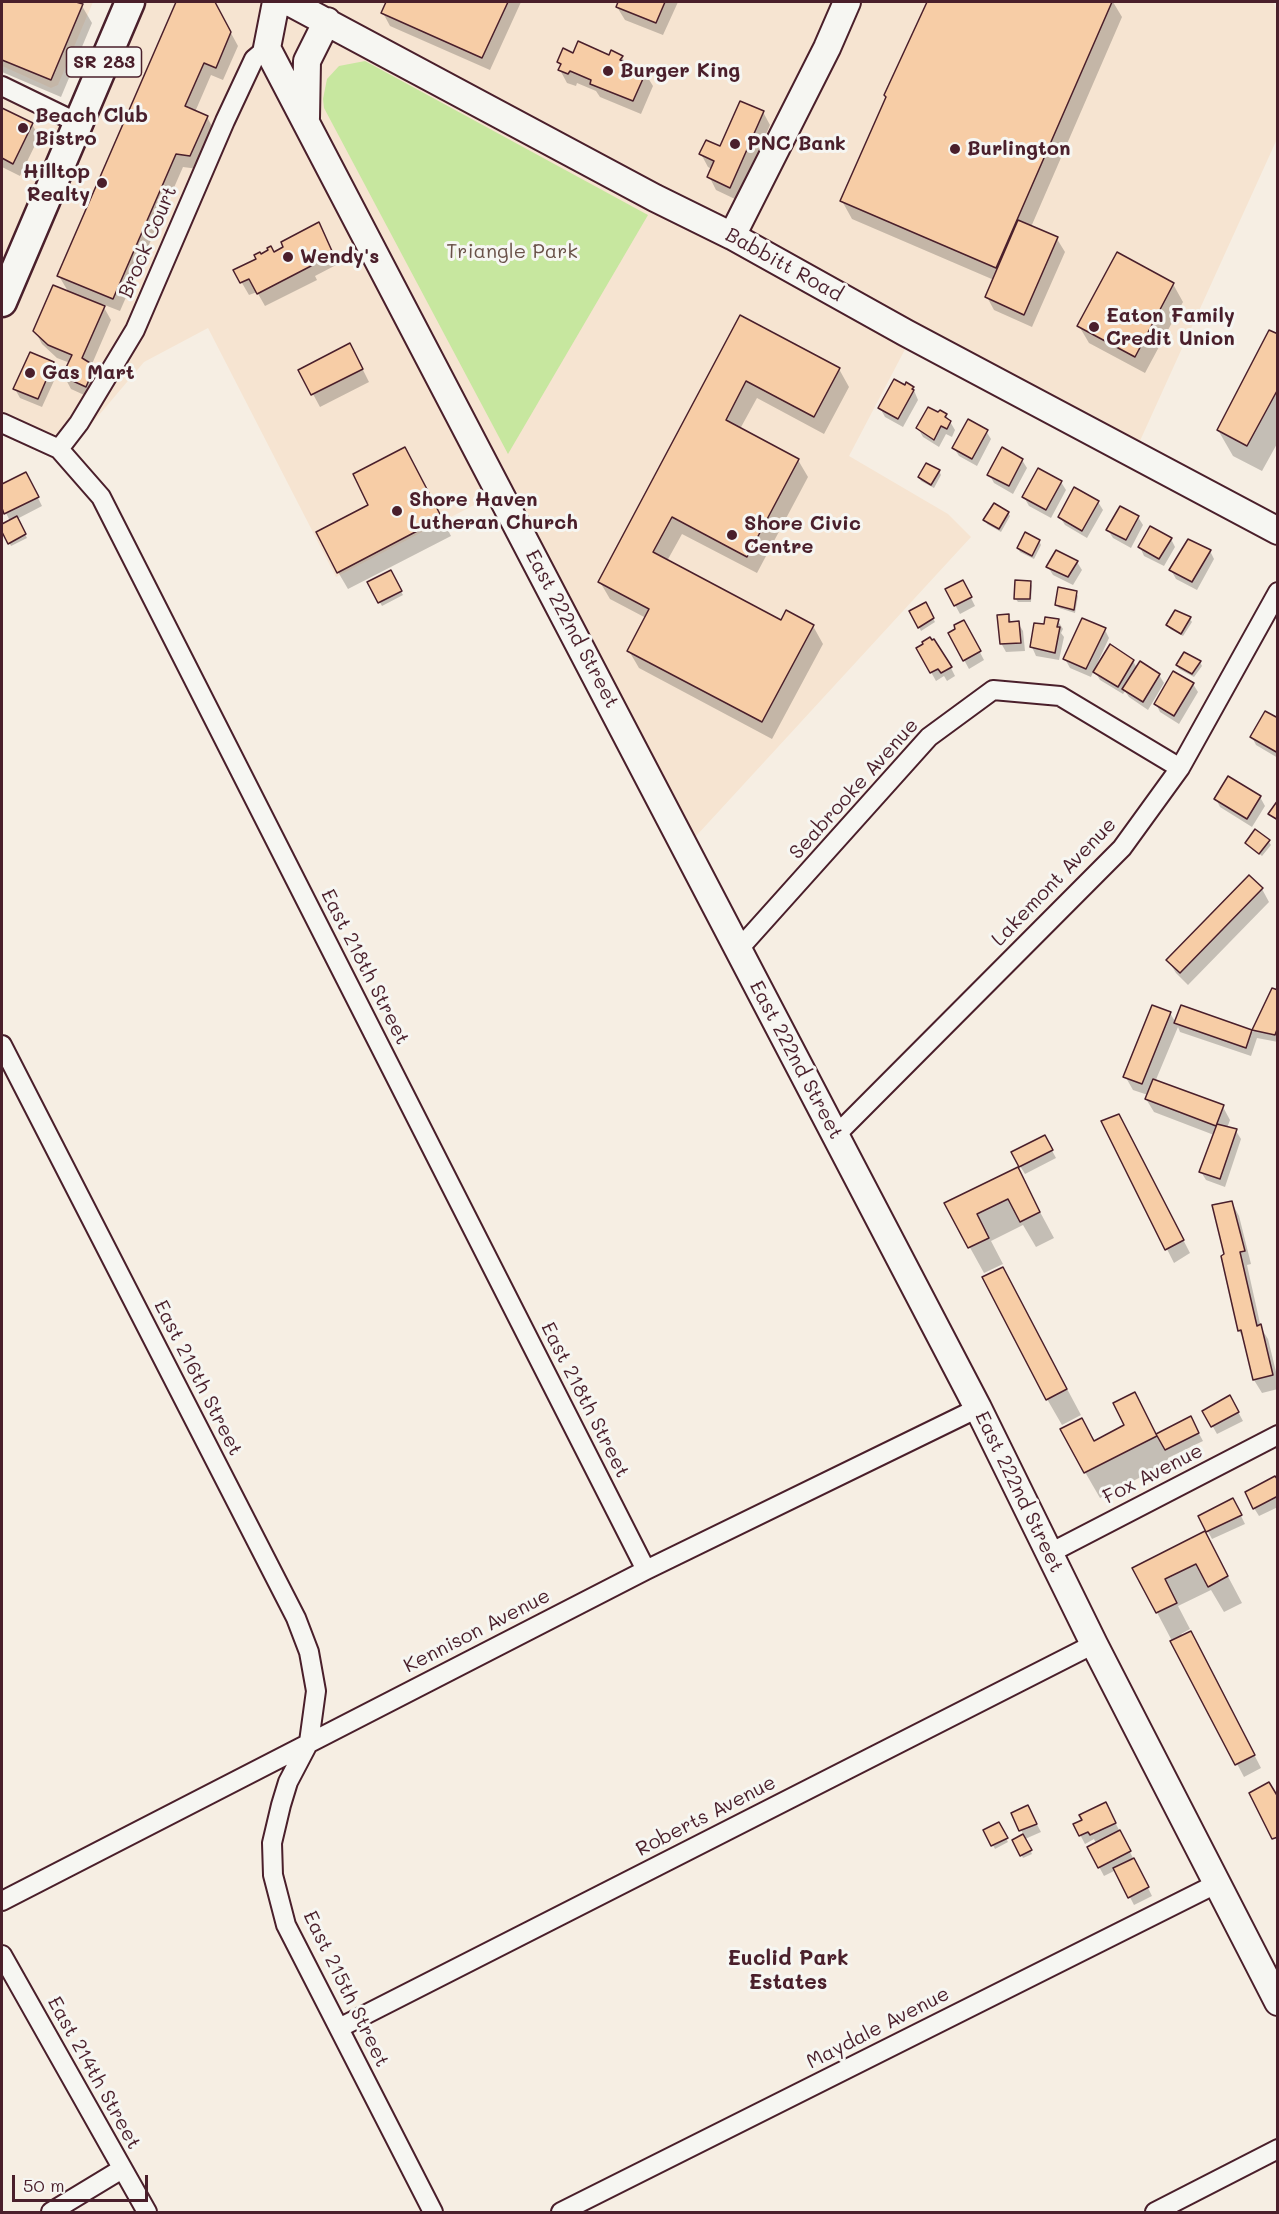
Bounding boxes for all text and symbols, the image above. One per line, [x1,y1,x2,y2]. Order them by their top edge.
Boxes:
road number: SR 283 [66,47,142,77]
place label: Burger King [620,59,740,83]
marker: Burger King [601,64,615,78]
place label: Beach Club Bistro [35,104,148,151]
marker: Beach Club Bistro [16,121,30,135]
place label: PNC Bank [747,132,846,156]
marker: PNC Bank [728,137,742,151]
place label: Burlington [967,137,1070,161]
marker: Burlington [948,142,962,156]
place label: Hilltop Realty [23,160,90,207]
marker: Hilltop Realty [95,176,109,190]
street label: Brock Court [114,183,182,301]
street label: Babbitt Road [721,223,847,307]
park label: Triangle Park [446,240,578,264]
place label: Wendy's [300,245,379,269]
marker: Wendy's [281,250,295,264]
place label: Eaton Family Credit Union [1106,304,1235,351]
marker: Eaton Family Credit Union [1087,320,1101,334]
place label: Gas Mart [42,361,135,385]
marker: Gas Mart [23,366,37,380]
place label: Shore Haven Lutheran Church [409,488,578,535]
marker: Shore Haven Lutheran Church [390,504,404,518]
place label: Shore Civic Centre [744,512,861,559]
marker: Shore Civic Centre [725,528,739,542]
street label: East 222nd Street [520,546,624,712]
street label: Seabrooke Avenue [784,714,924,864]
street label: Lakemont Avenue [987,813,1121,951]
street label: East 218th Street [315,885,415,1049]
street label: East 222nd Street [744,977,848,1143]
street label: East 216th Street [148,1296,248,1460]
street label: East 218th Street [535,1318,635,1482]
street label: East 222nd Street [970,1408,1068,1576]
street label: Fox Avenue [1099,1439,1207,1509]
street label: Kennison Avenue [400,1584,554,1678]
street label: Roberts Avenue [632,1770,780,1862]
street label: East 215th Street [298,1907,394,2071]
district label: Euclid Park Estates [727,1946,849,1996]
street label: Maydale Avenue [803,1982,953,2074]
street label: East 214th Street [42,1992,146,2154]
scale bar [15,2163,152,2201]
text: 50 m [23,2173,65,2197]

